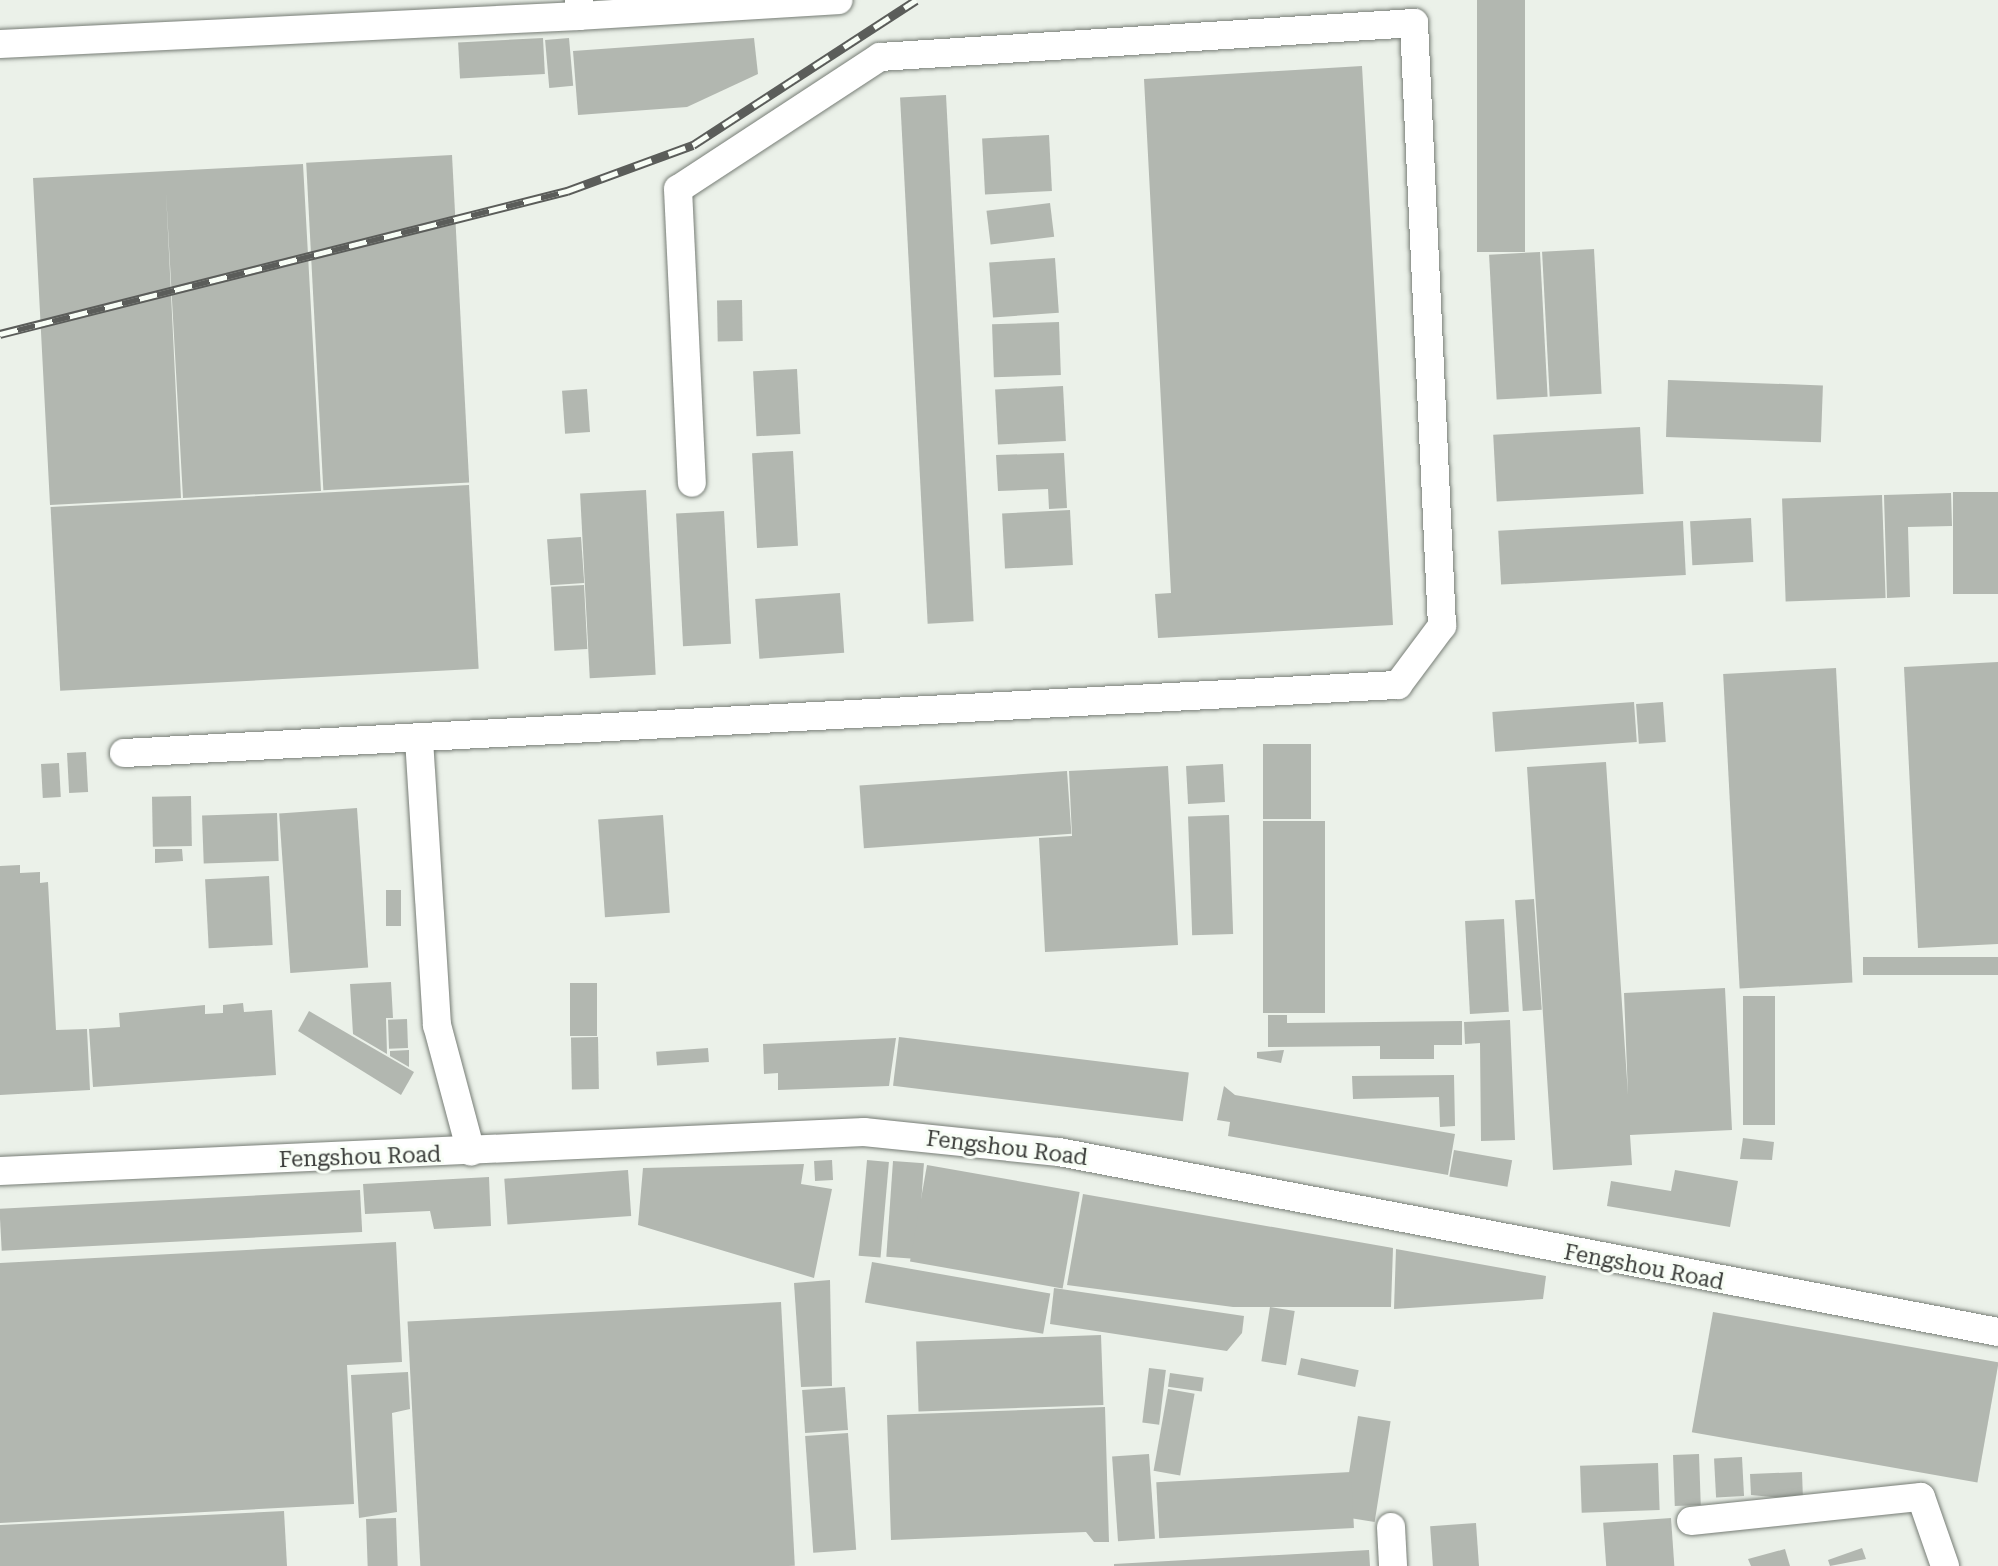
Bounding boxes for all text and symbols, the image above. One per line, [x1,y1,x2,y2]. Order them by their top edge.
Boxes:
street label: Fengshou Road [925,1125,1089,1171]
street label: Fengshou Road [278,1141,442,1173]
street label: Fengshou Road [1562,1239,1726,1295]

